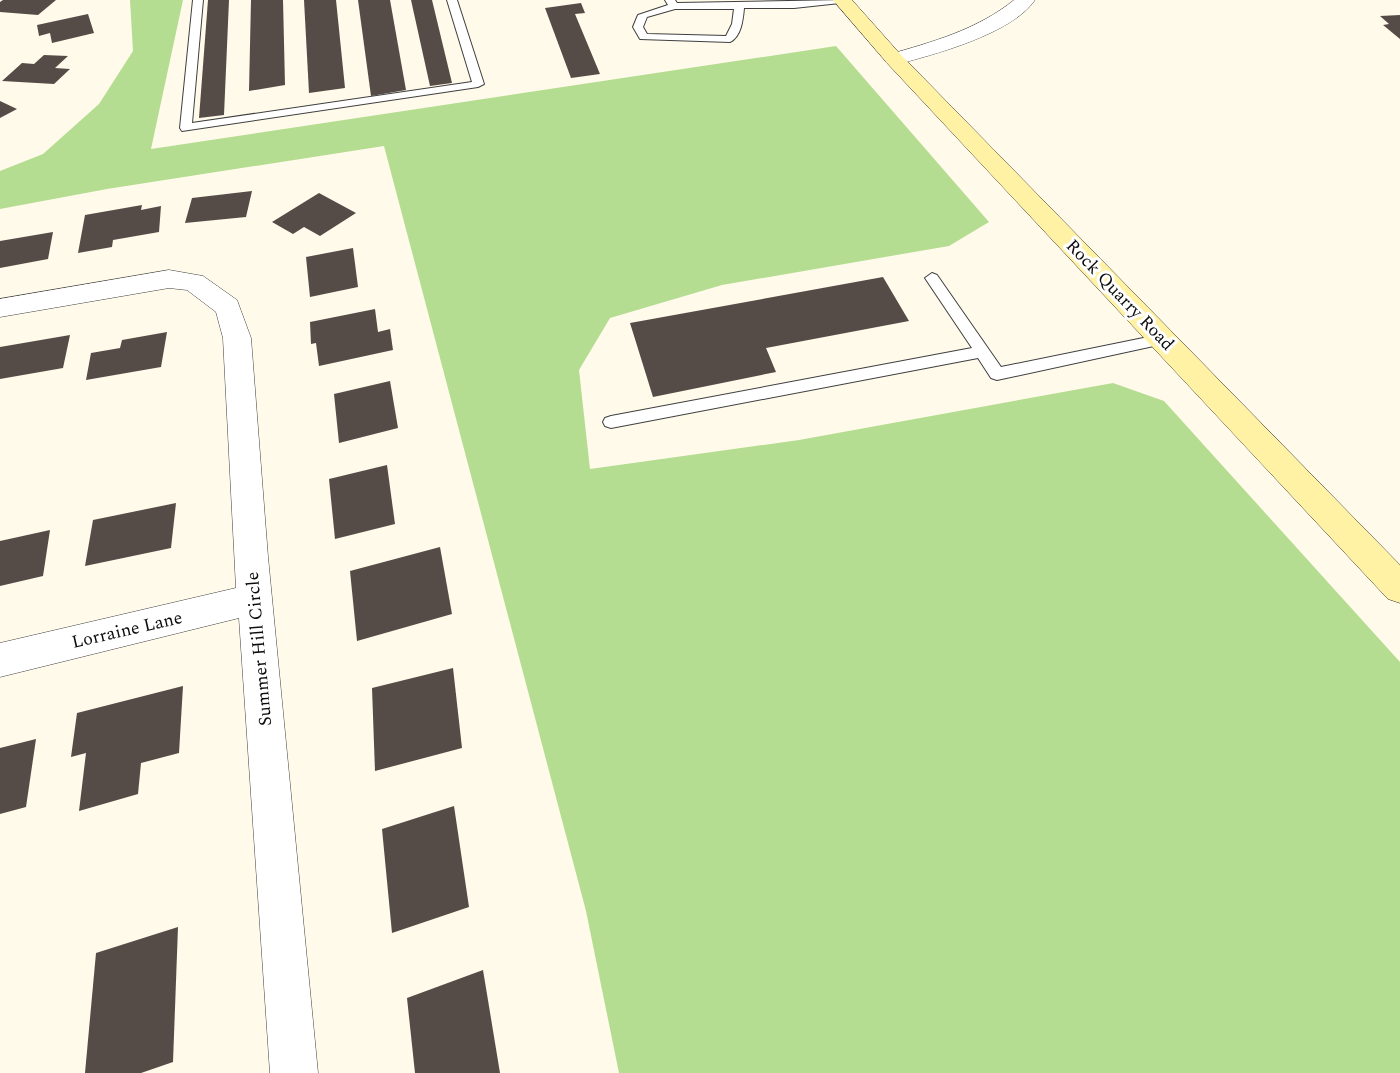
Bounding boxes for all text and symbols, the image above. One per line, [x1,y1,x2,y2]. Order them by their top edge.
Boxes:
street label: Rock Quarry Road [1059,233,1181,357]
street label: Summer Hill Circle [239,571,279,727]
street label: Lorraine Lane [69,604,185,656]

